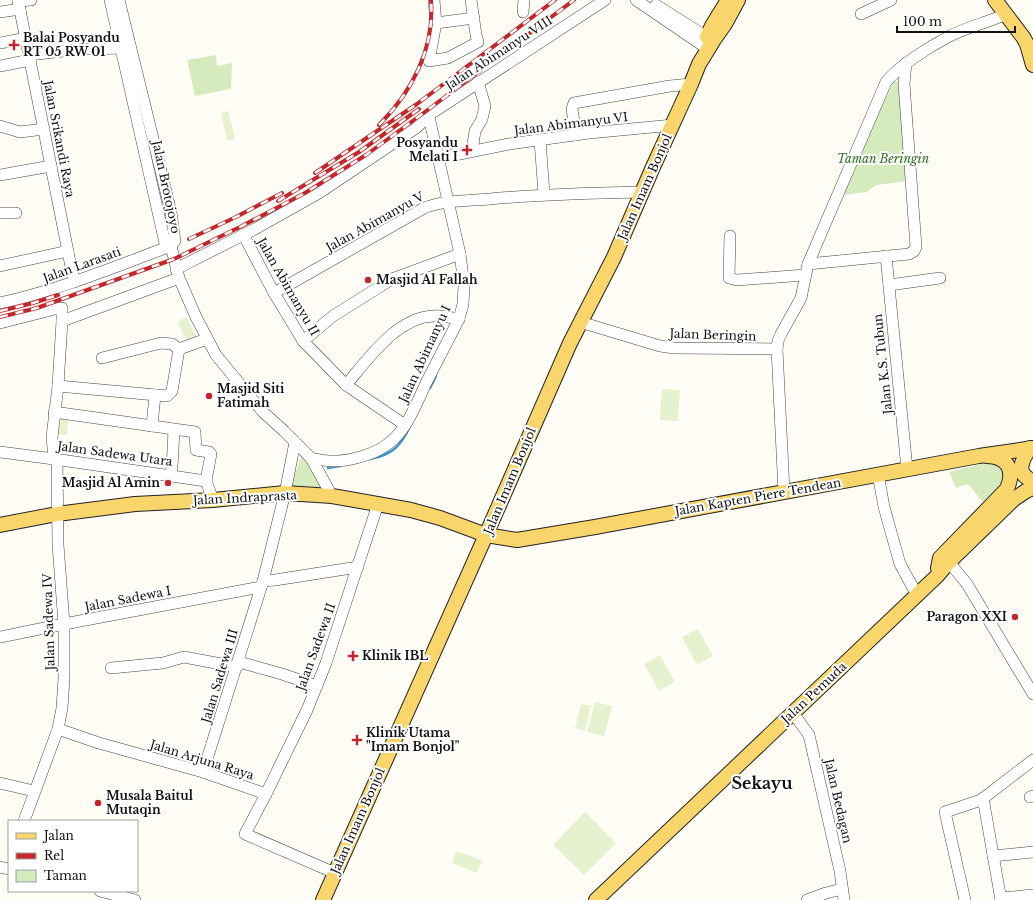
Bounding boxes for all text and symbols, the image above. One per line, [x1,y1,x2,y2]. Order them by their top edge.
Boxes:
scale bar [897,8,1015,34]
street label: Jalan Abimanyu VIII [441,12,555,94]
text: 100 m [903,14,942,29]
place label: Balai Posyandu RT 05 RW 01 [23,30,120,59]
marker: Balai Posyandu RT 05 RW 01 [8,39,20,51]
street label: Jalan Srikandi Raya [40,77,78,199]
street label: Jalan Abimanyu VI [511,109,629,138]
street label: Jalan Imam Bonjol [614,131,675,244]
place label: Posyandu Melati I [396,135,458,164]
street label: Jalan Brotojoyo [149,137,184,235]
marker: Posyandu Melati I [461,144,473,156]
park label: Taman Beringin [837,151,930,166]
street label: Jalan Abimanyu V [321,188,427,256]
street label: Jalan Abimanyu II [253,233,323,338]
street label: Jalan Larasati [39,244,123,286]
place label: Masjid Al Fallah [376,272,478,287]
marker: Masjid Al Fallah [363,275,373,285]
street label: Jalan Abimanyu I [395,303,454,407]
street label: Jalan K.S. Tubun [870,313,895,417]
street label: Jalan Beringin [667,325,757,344]
place label: Masjid Siti Fatimah [217,381,285,410]
marker: Masjid Siti Fatimah [204,391,214,401]
street label: Jalan Imam Bonjol [479,425,539,538]
street label: Jalan Sadewa Utara [55,438,174,469]
street label: Jalan Kapten Piere Tendean [672,474,842,519]
place label: Masjid Al Amin [62,475,160,490]
marker: Masjid Al Amin [163,478,173,488]
street label: Jalan Indraprasta [191,487,298,508]
street label: Jalan Sadewa IV [39,573,58,673]
street label: Jalan Sadewa I [82,583,172,615]
street label: Jalan Sadewa II [292,601,338,695]
place label: Paragon XXI [926,609,1007,624]
marker: Paragon XXI [1010,612,1020,622]
street label: Jalan Sadewa III [198,627,241,727]
place label: Klinik IBL [362,648,428,663]
marker: Klinik IBL [347,650,359,662]
street label: Jalan Pemuda [776,658,850,728]
place label: Klinik Utama "Imam Bonjol" [366,725,460,754]
marker: Klinik Utama "Imam Bonjol" [351,734,363,746]
street label: Jalan Arjuna Raya [147,736,256,783]
street label: Jalan Bedagan [821,755,855,845]
street label: Jalan Imam Bonjol [327,765,388,878]
district label: Sekayu [731,773,793,793]
place label: Musala Baitul Mutaqin [106,788,194,817]
marker: Musala Baitul Mutaqin [93,798,103,808]
legend [8,820,138,892]
text: Jalan [42,828,74,843]
text: Rel [44,848,64,863]
text: Taman [44,868,87,883]

